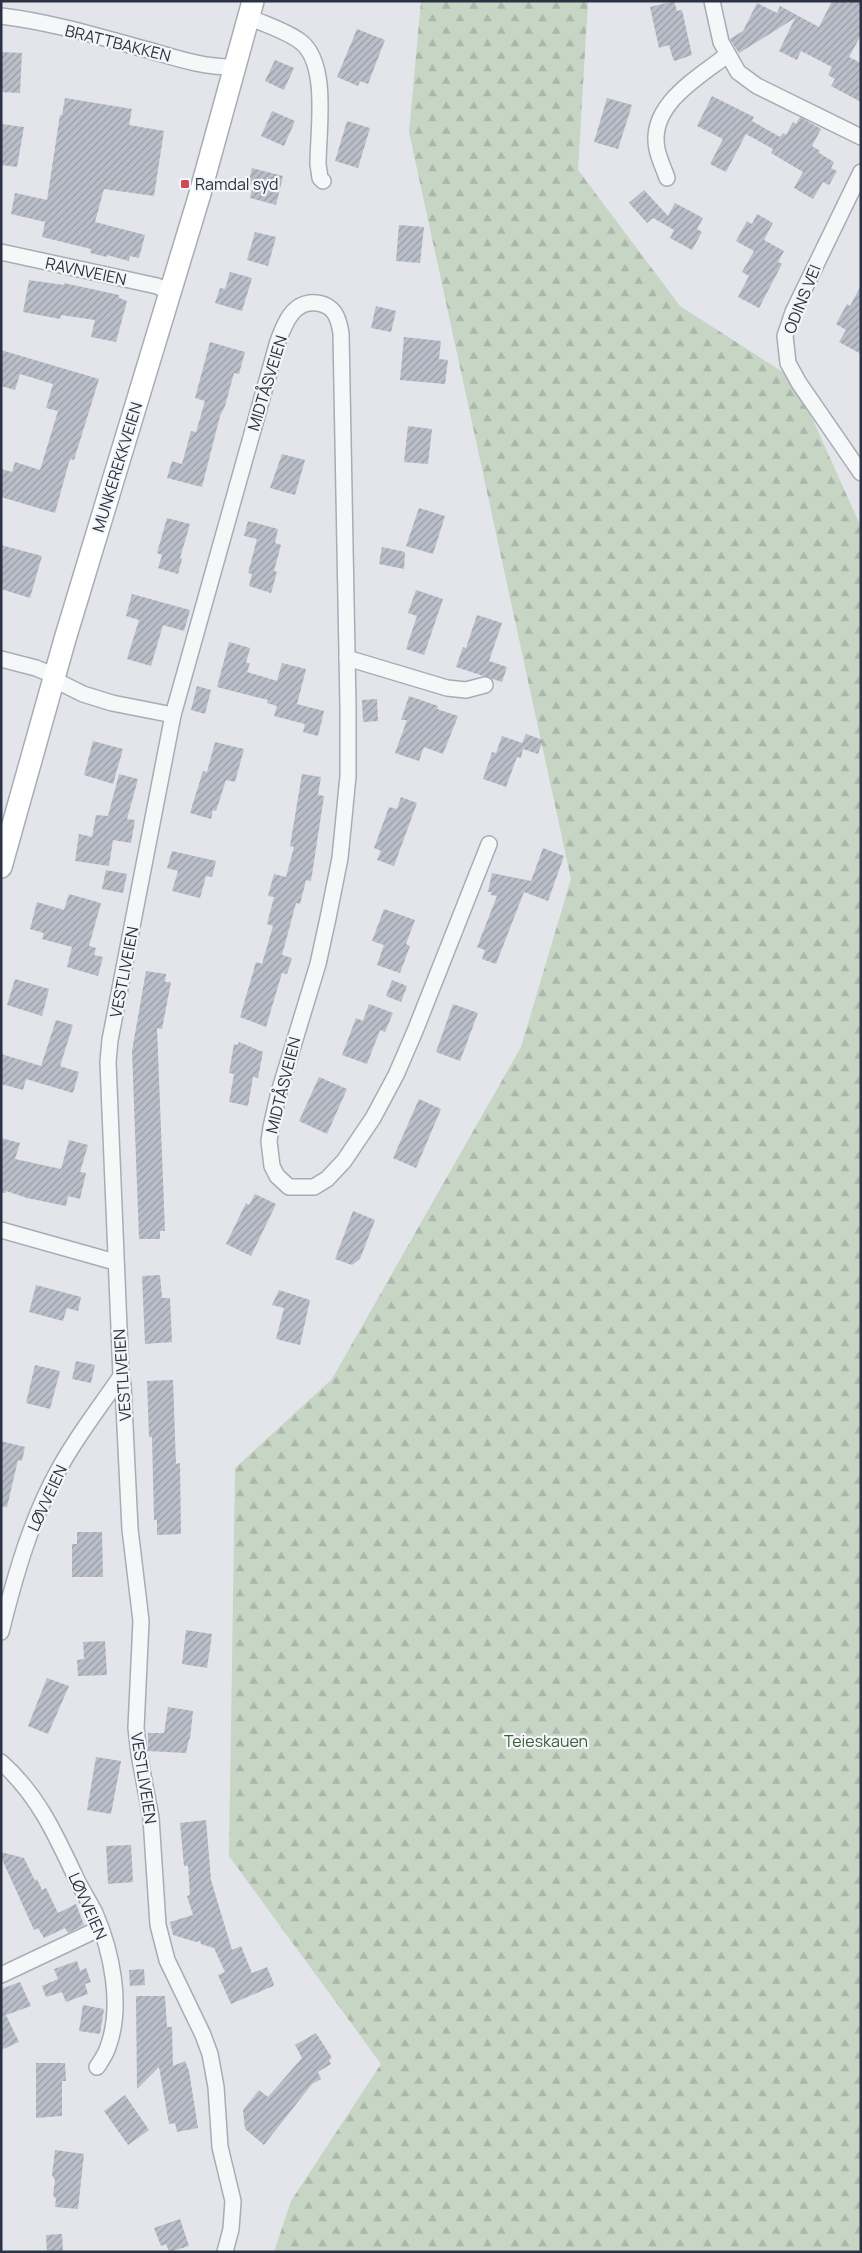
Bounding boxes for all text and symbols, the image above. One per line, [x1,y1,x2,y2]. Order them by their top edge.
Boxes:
street label: BRATTBAKKEN [63,19,173,67]
place label: Ramdal syd [195,173,278,195]
marker: Ramdal syd [179,178,191,190]
street label: RAVNVEIEN [43,252,129,290]
street label: ODINS VEI [778,261,826,337]
street label: MIDTÅSVEIEN [242,333,292,433]
street label: MUNKEREKKVEIEN [87,399,147,535]
street label: VESTLIVEIEN [104,925,144,1019]
street label: MIDTÅSVEIEN [260,1034,306,1136]
street label: VESTLIVEIEN [108,1328,136,1422]
street label: LØVVEIEN [22,1461,72,1535]
park label: Teieskauen [504,1730,588,1752]
street label: VESTLIVEIEN [126,1731,162,1825]
street label: LØVVEIEN [63,1869,113,1943]

